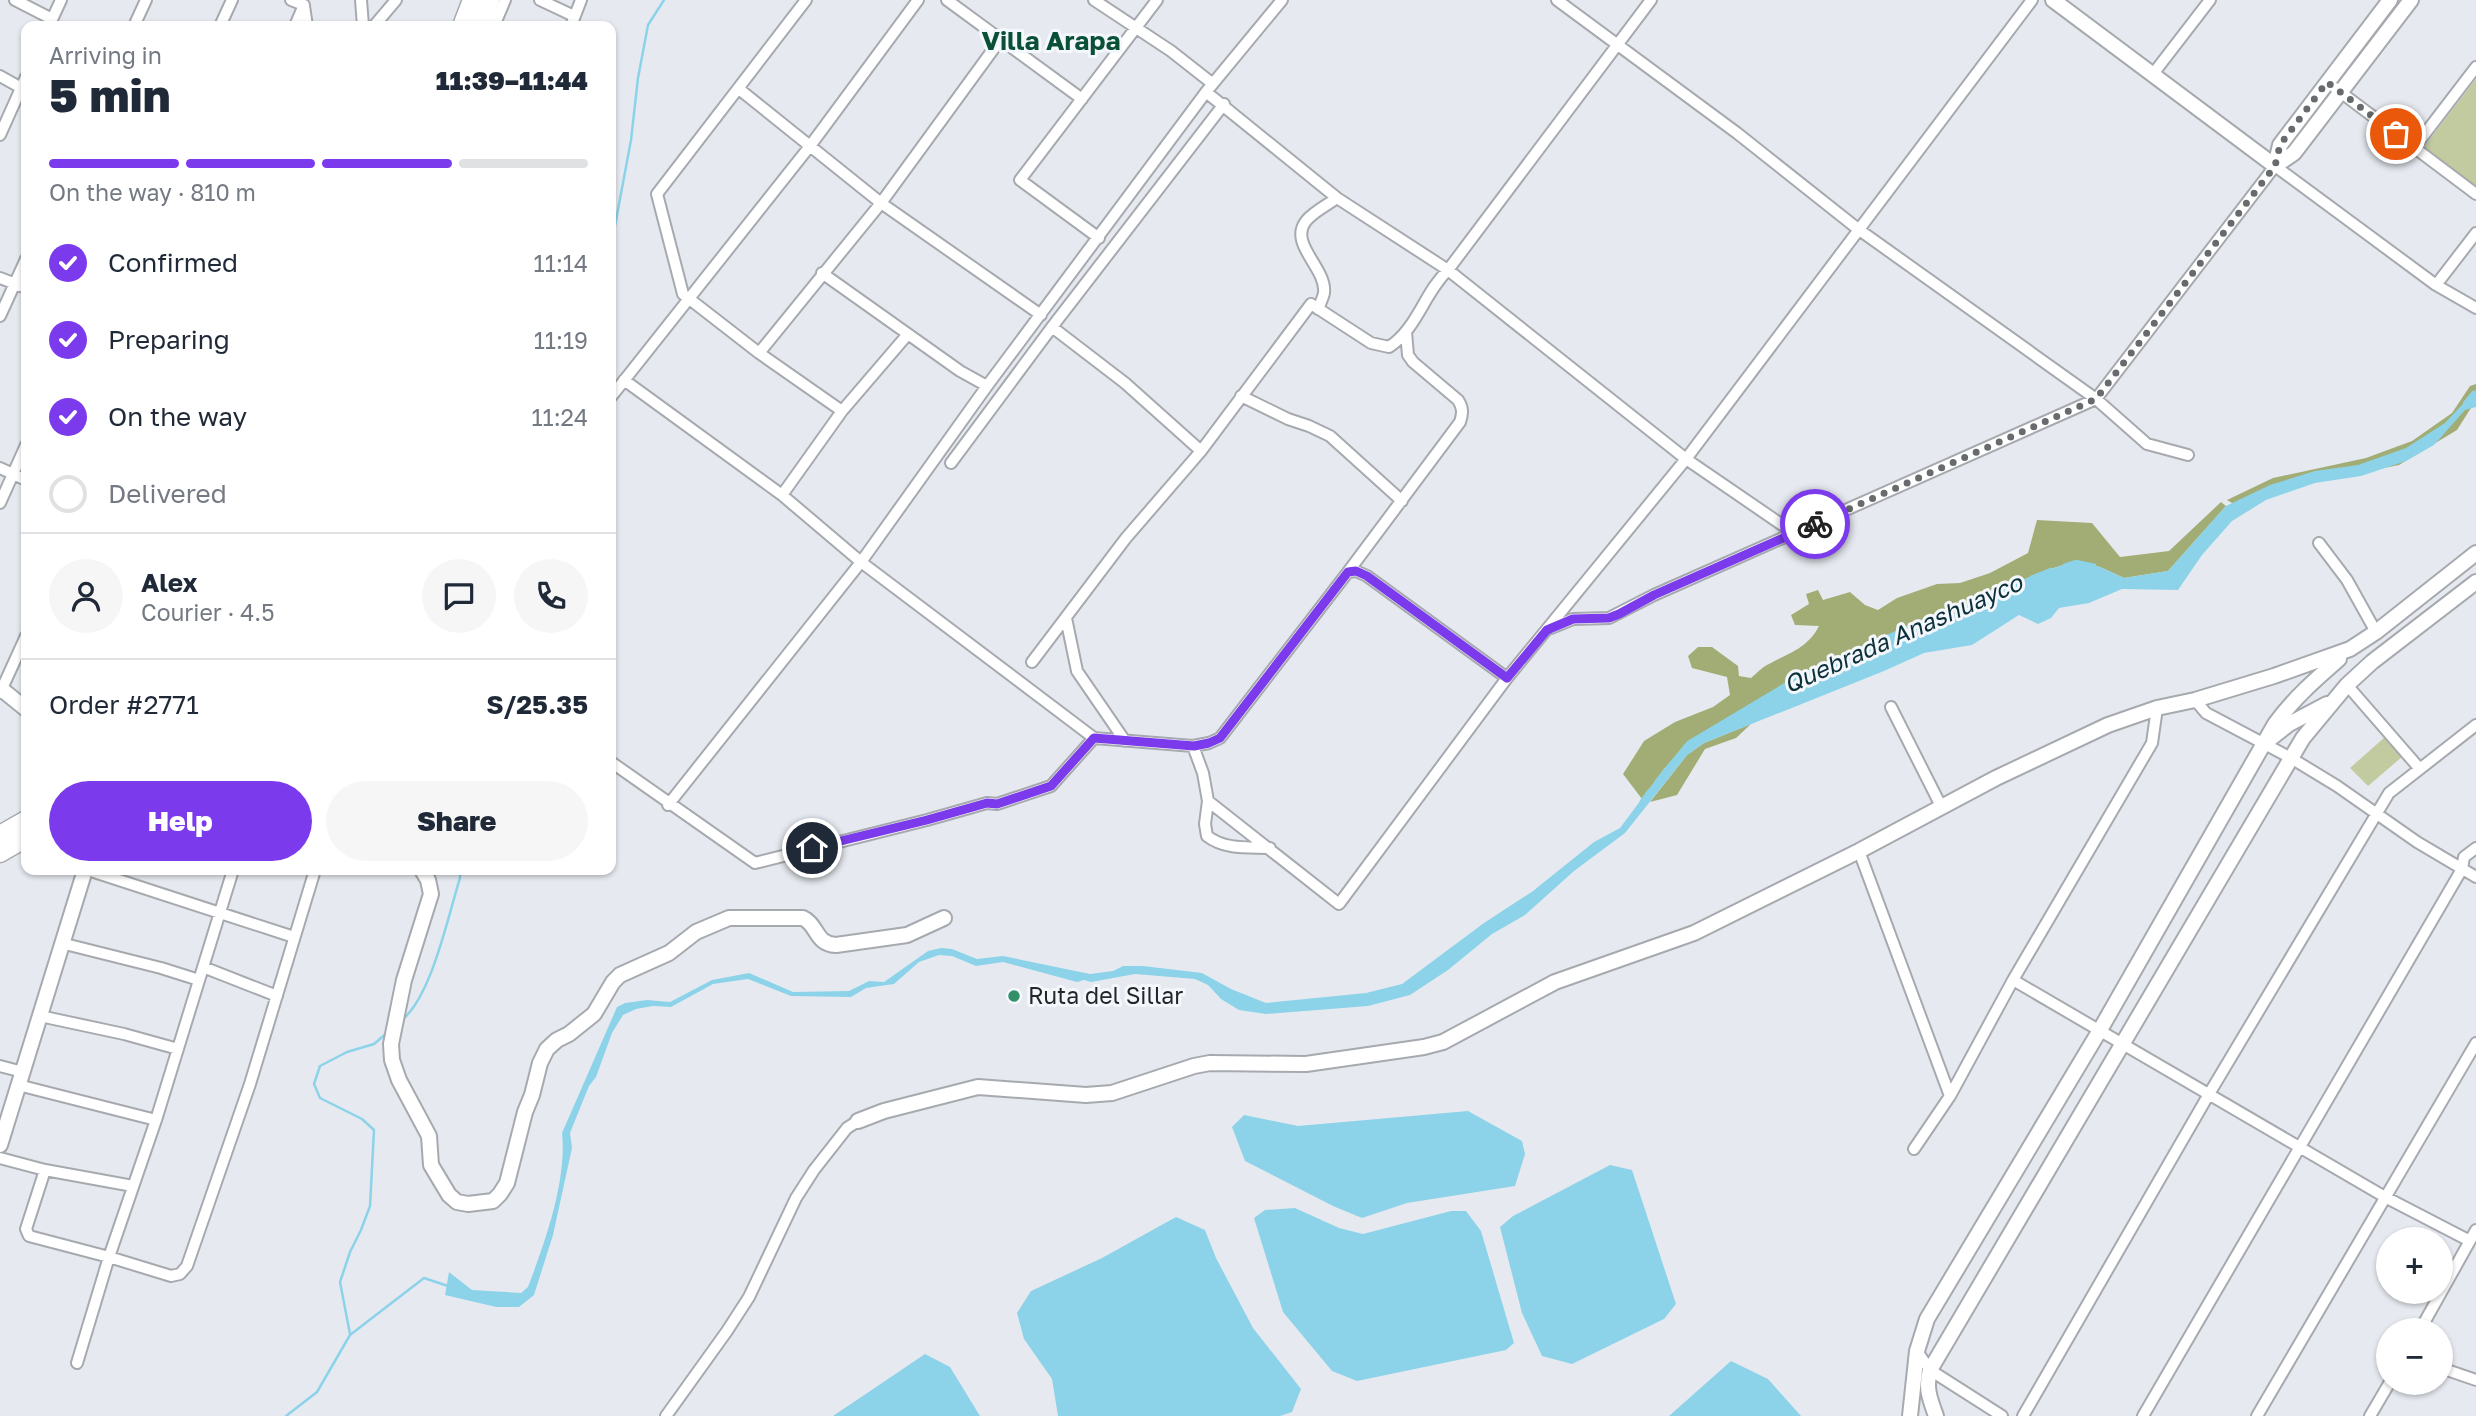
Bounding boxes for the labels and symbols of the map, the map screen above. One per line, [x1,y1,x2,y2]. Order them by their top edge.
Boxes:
district label: Villa Arapa [982,25,1120,56]
pin [2366,104,2426,164]
courier [1780,489,1850,559]
water label: Quebrada Anashuayco [1779,566,2028,699]
pin [782,818,842,878]
place label: Ruta del Sillar [1028,981,1183,1009]
marker: Ruta del Sillar [1006,988,1022,1004]

